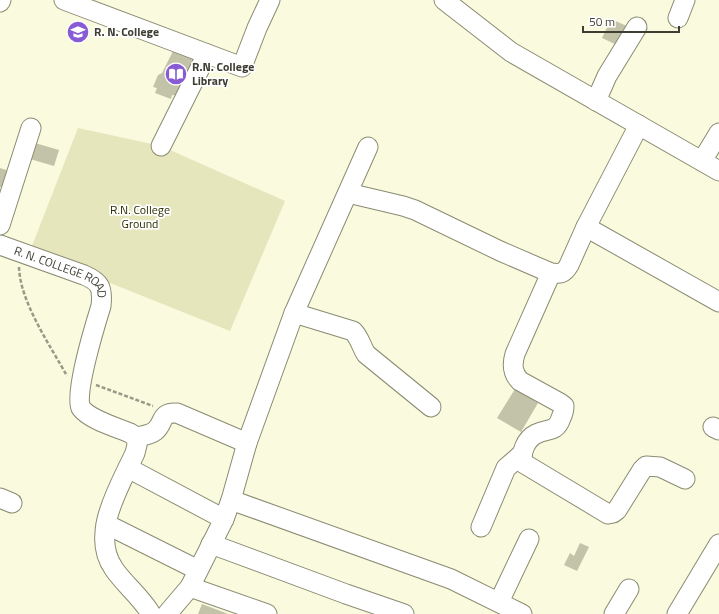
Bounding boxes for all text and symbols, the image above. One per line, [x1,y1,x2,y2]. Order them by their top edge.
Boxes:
scale bar [583,8,679,34]
text: 50 m [589,12,615,31]
school or university icon: R. N. College [65,19,91,45]
place label: R. N. College [94,22,159,41]
place label: R.N. College Library [192,57,254,90]
library icon: R.N. College Library [163,61,189,87]
park label: R.N. College Ground [110,200,170,233]
street label: R. N. COLLEGE ROAD [11,241,112,299]

